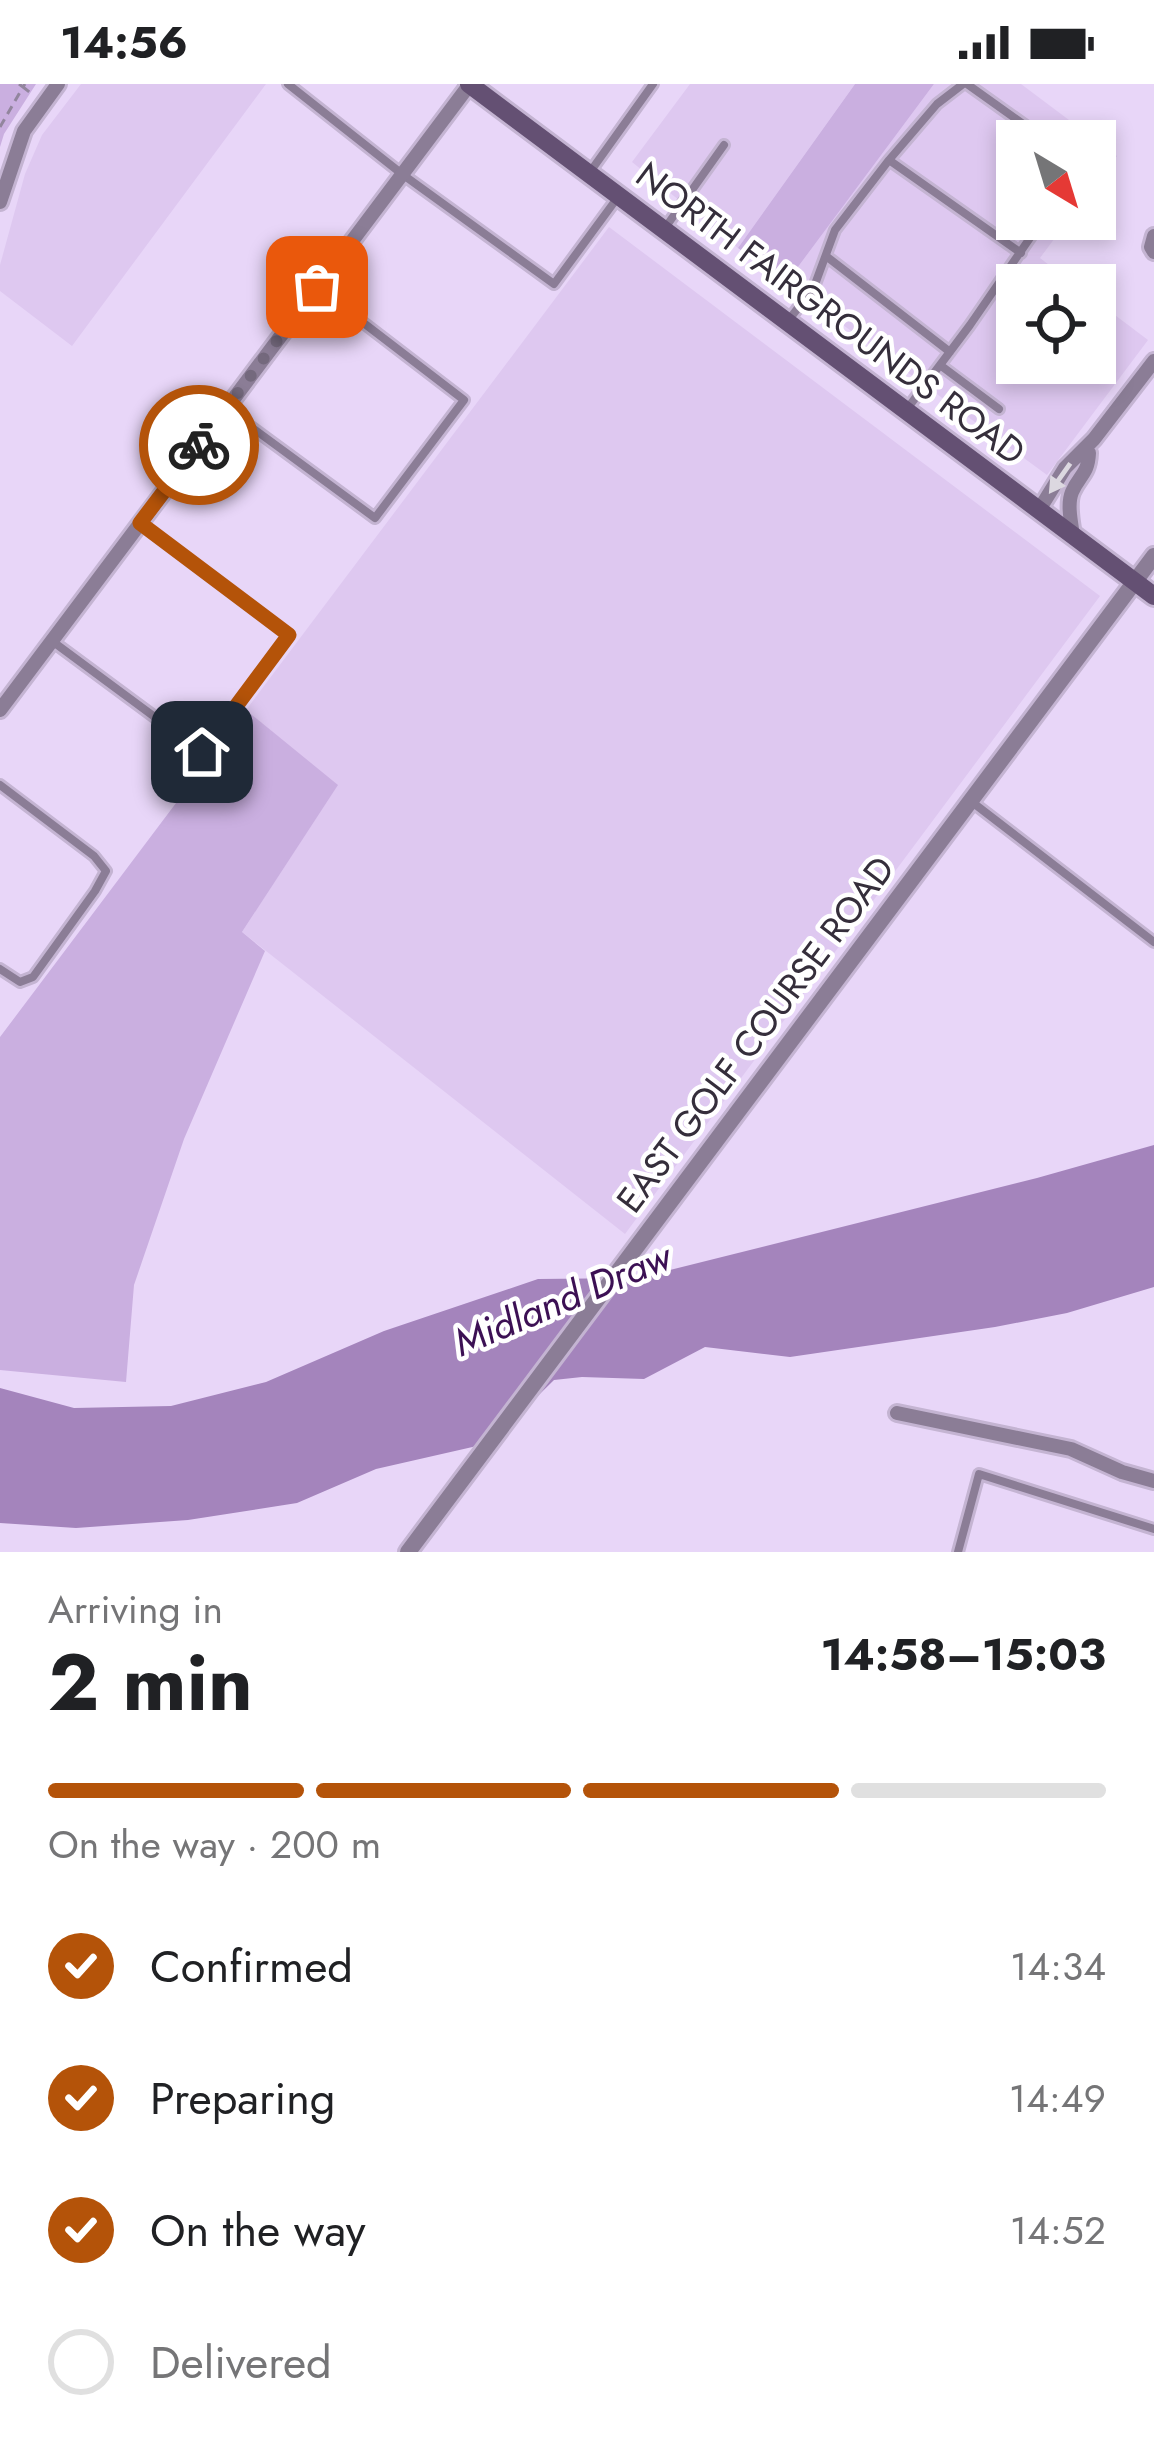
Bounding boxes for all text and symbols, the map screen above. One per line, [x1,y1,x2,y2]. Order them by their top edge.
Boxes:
text: 14:56 [60,10,188,75]
north arrow [996,120,1116,240]
map controls [996,120,1116,384]
street label: NORTH FAIRGROUNDS ROAD [625,149,1037,477]
pin [266,236,368,338]
icon: bag [284,254,350,320]
button: locate [996,264,1116,384]
courier [139,385,259,505]
icon: bike [166,412,232,478]
one-way arrow [1049,462,1072,494]
pin [151,701,253,803]
icon: home [169,719,235,785]
street label: EAST GOLF COURSE ROAD [604,845,906,1223]
water label: Midland Draw [445,1227,682,1371]
text: Arriving in [48,1581,223,1638]
text: 14:58–15:03 [821,1622,1106,1687]
text: 2 min [48,1627,253,1739]
text: On the way · 200 m [48,1816,381,1873]
icon: check [48,1933,114,1999]
text: Confirmed [150,1934,353,1999]
text: 14:34 [1010,1938,1106,1995]
icon: check [48,2065,114,2131]
text: Preparing [150,2066,335,2131]
text: 14:49 [1009,2070,1106,2127]
icon: check [48,2197,114,2263]
text: On the way [150,2198,366,2263]
text: 14:52 [1010,2202,1106,2259]
text: Delivered [150,2330,332,2395]

